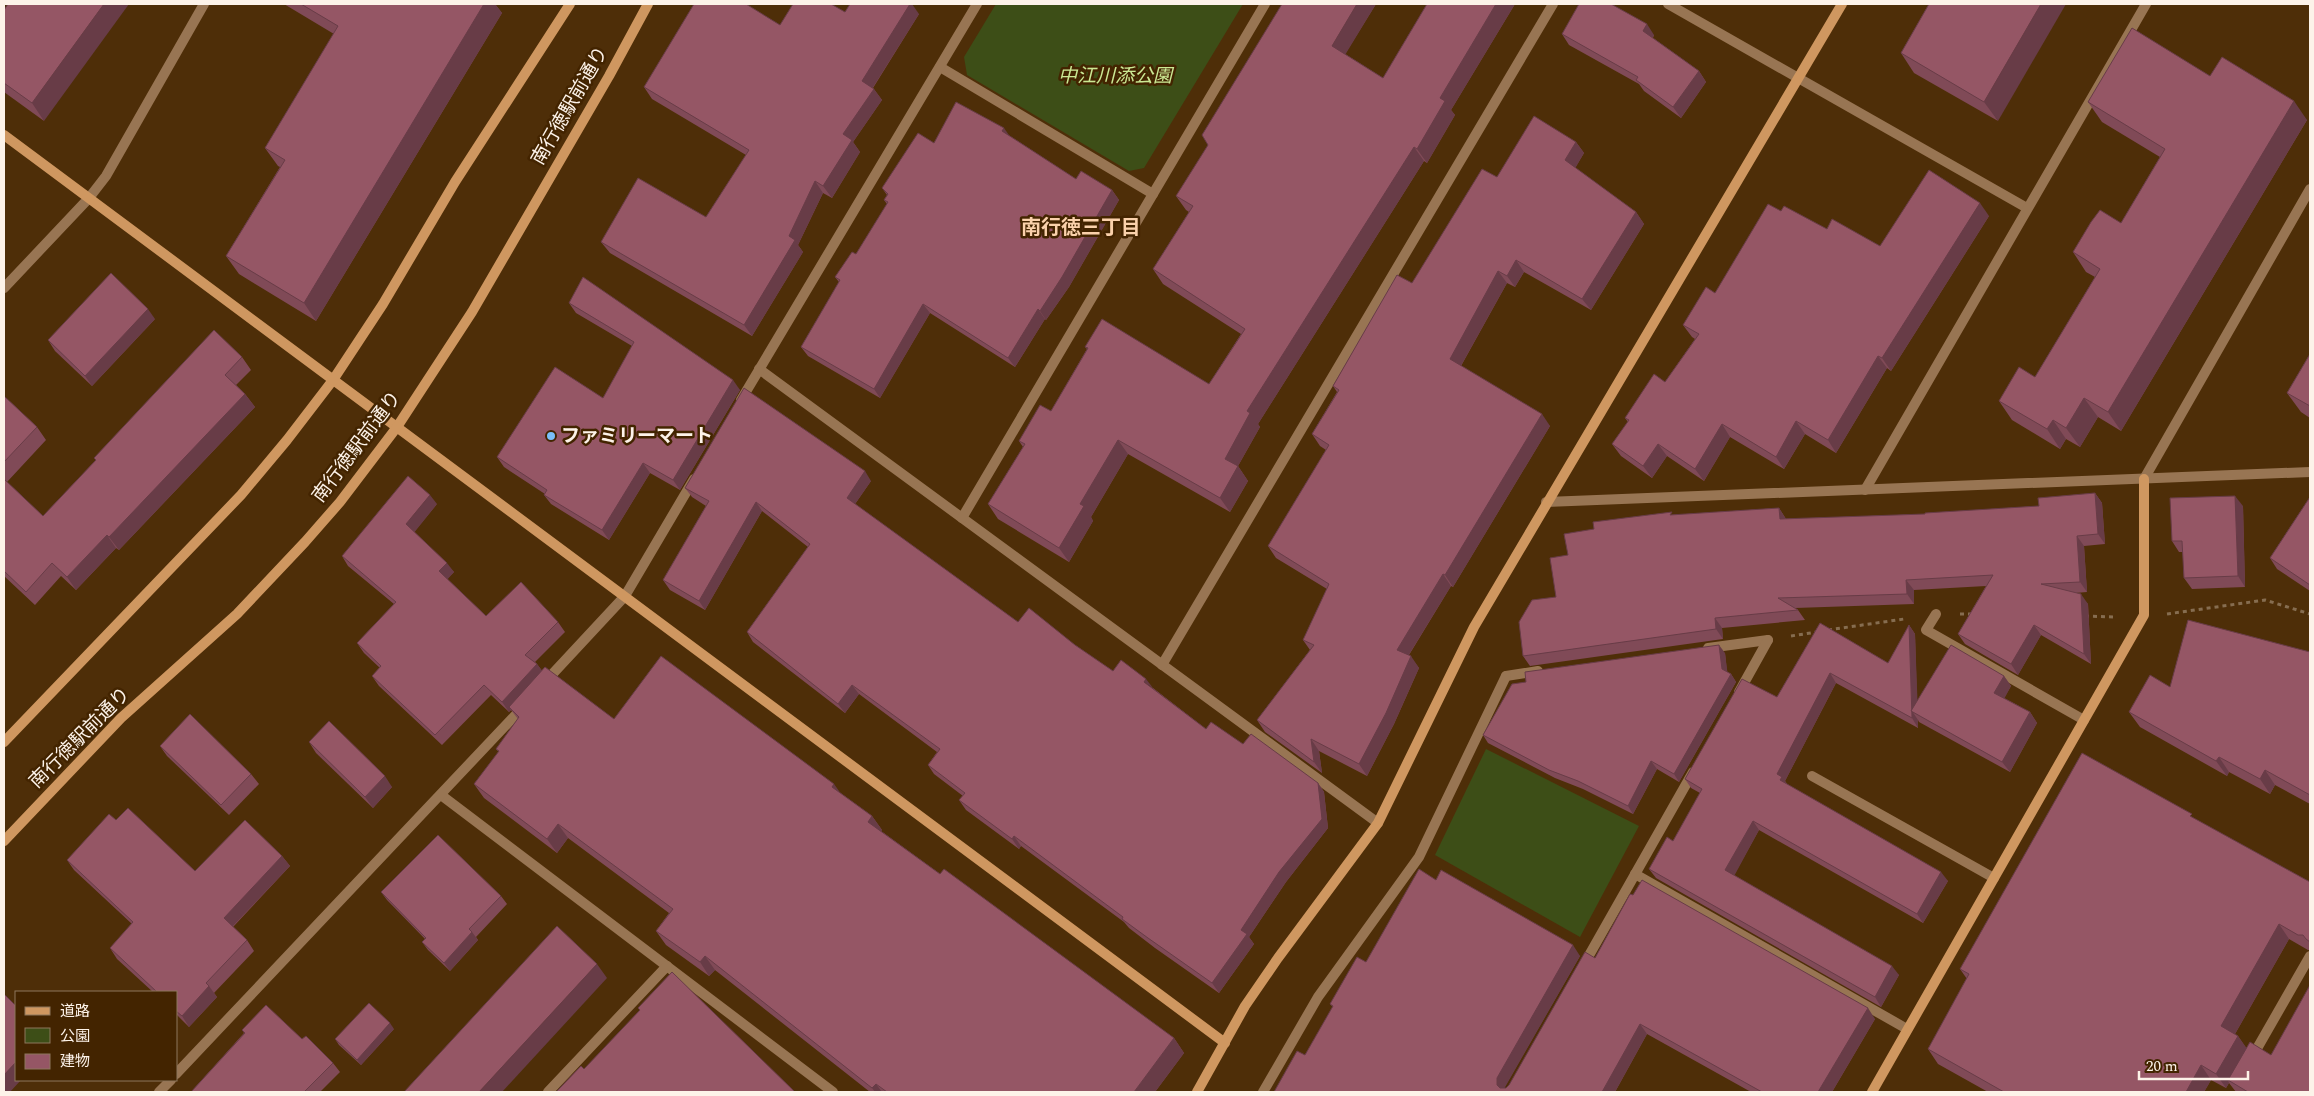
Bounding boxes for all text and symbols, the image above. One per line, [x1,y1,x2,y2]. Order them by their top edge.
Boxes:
street label: 南行徳駅前通り [524,41,616,171]
park label: 中江川添公園 [1058,62,1175,91]
district label: 南行徳三丁目 [1021,213,1141,243]
street label: 南行徳駅前通り [305,385,409,509]
place label: ファミリーマート [561,422,713,451]
marker: ファミリーマート [545,430,557,442]
street label: 南行徳駅前通り [23,681,137,795]
legend [15,991,178,1081]
text: 道路 [60,1000,90,1023]
text: 公園 [60,1025,90,1048]
scale bar [2139,1048,2248,1080]
text: 建物 [60,1050,90,1073]
text: 20 m [2146,1055,2178,1078]

